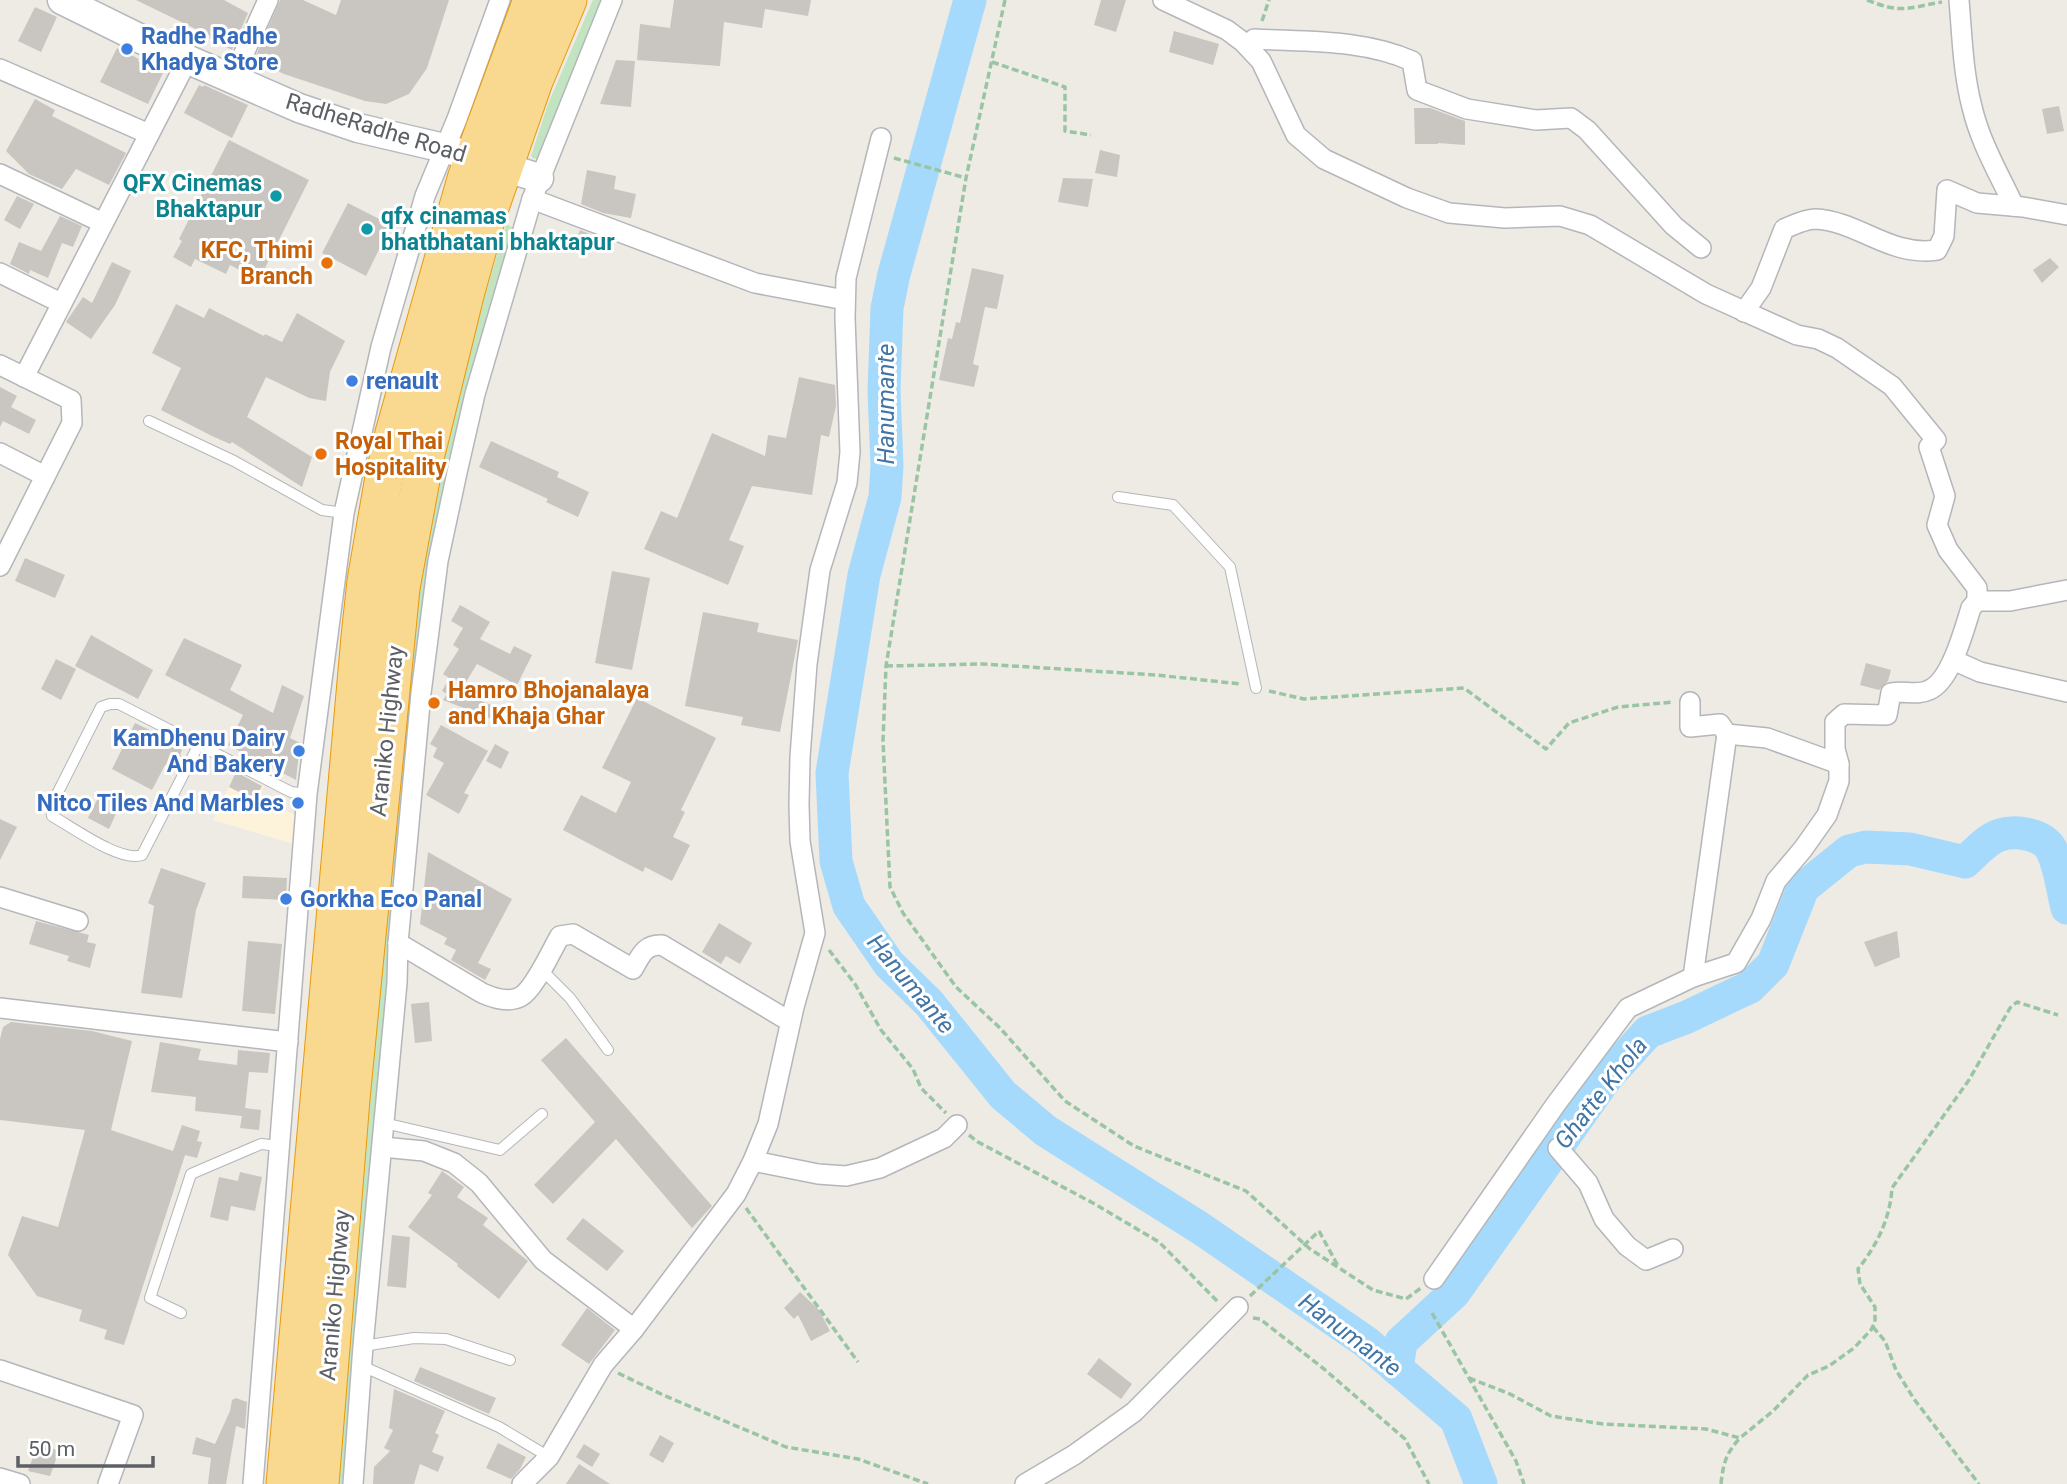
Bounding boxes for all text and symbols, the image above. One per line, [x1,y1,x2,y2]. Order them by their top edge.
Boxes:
place label: Radhe Radhe Khadya Store [141,23,278,76]
marker: Radhe Radhe Khadya Store [119,41,135,57]
street label: RadheRadhe Road [282,88,470,168]
place label: QFX Cinemas Bhaktapur [123,170,263,223]
marker: QFX Cinemas Bhaktapur [268,188,284,204]
place label: qfx cinamas bhatbhatani bhaktapur [381,203,615,256]
marker: qfx cinamas bhatbhatani bhaktapur [359,221,375,237]
place label: KFC, Thimi Branch [201,237,313,290]
marker: KFC, Thimi Branch [319,255,335,271]
water label: Hanumante [872,344,900,464]
place label: renault [366,368,439,395]
marker: renault [344,373,360,389]
place label: Royal Thai Hospitality [335,428,447,481]
marker: Royal Thai Hospitality [313,446,329,462]
street label: Araniko Highway [365,644,409,818]
place label: Hamro Bhojanalaya and Khaja Ghar [448,677,649,730]
marker: Hamro Bhojanalaya and Khaja Ghar [426,695,442,711]
place label: KamDhenu Dairy And Bakery [113,725,285,778]
marker: KamDhenu Dairy And Bakery [291,743,307,759]
place label: Nitco Tiles And Marbles [37,790,284,817]
marker: Nitco Tiles And Marbles [290,795,306,811]
place label: Gorkha Eco Panal [300,886,482,913]
marker: Gorkha Eco Panal [278,891,294,907]
water label: Hanumante [861,929,961,1039]
water label: Ghatte Khola [1549,1032,1653,1154]
street label: Araniko Highway [314,1208,356,1382]
water label: Hanumante [1293,1287,1407,1383]
scale bar [18,1424,152,1468]
text: 50 m [28,1437,75,1461]

